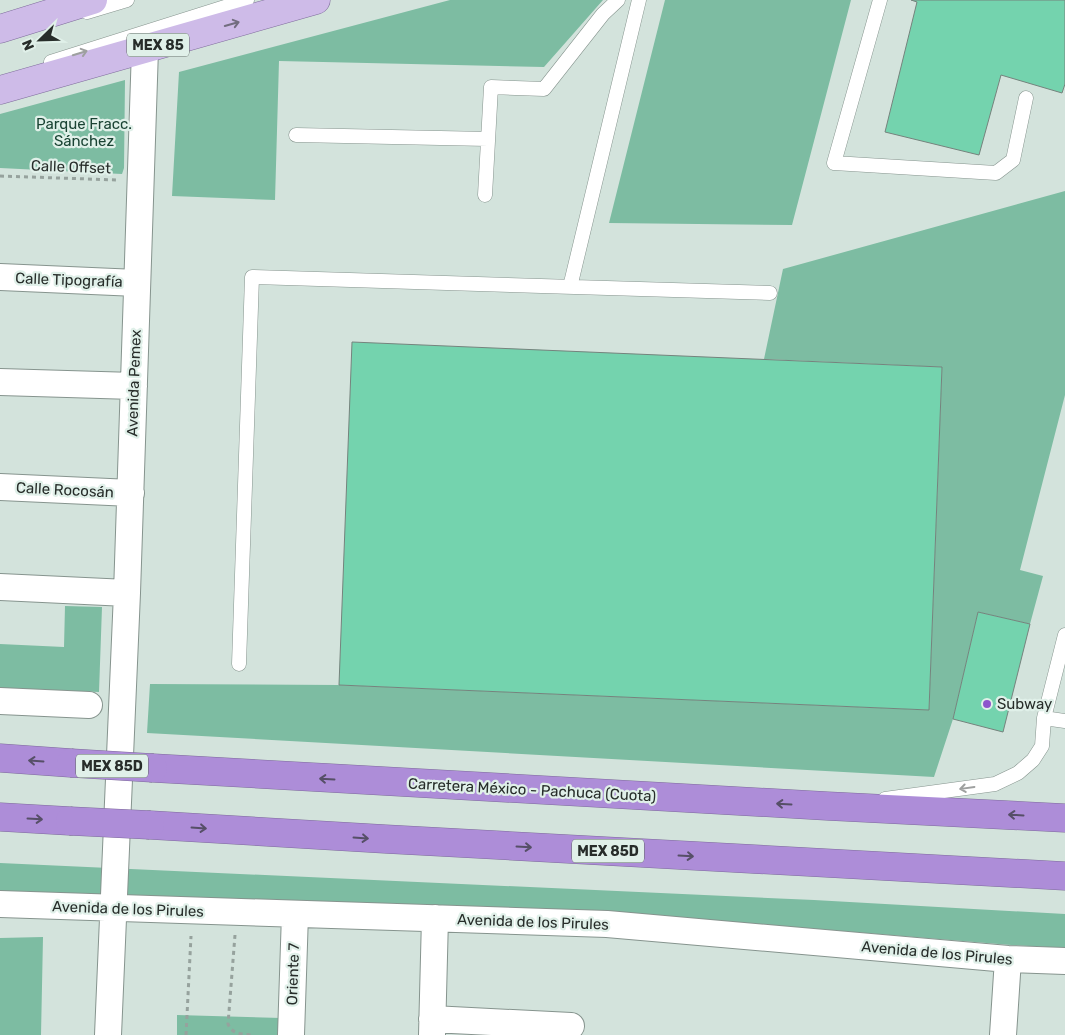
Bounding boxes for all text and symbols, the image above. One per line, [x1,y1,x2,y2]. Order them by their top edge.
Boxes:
north arrow [15,15,65,65]
one-way arrow [224,18,240,28]
road number: MEX 85 [127,34,189,56]
text: N [19,37,38,53]
one-way arrow [72,47,88,57]
park label: Parque Fracc. Sánchez [36,115,132,150]
street label: Calle Offset [31,157,111,177]
street label: Calle Tipografía [15,269,123,291]
street label: Avenida Pemex [123,329,145,437]
street label: Calle Rocosán [16,478,114,502]
place label: Subway [997,695,1052,713]
marker: Subway [981,698,993,710]
road number: MEX 85D [76,754,148,778]
one-way arrow [28,756,44,765]
one-way arrow [319,774,335,783]
street label: Carretera México - Pachuca (Cuota) [408,775,656,805]
one-way arrow [959,783,975,793]
one-way arrow [776,799,792,808]
one-way arrow [1009,811,1025,820]
one-way arrow [27,814,43,823]
one-way arrow [191,823,207,832]
one-way arrow [353,833,369,842]
road number: MEX 85D [572,839,644,862]
one-way arrow [515,842,531,851]
one-way arrow [678,851,694,860]
street label: Avenida de los Pirules [52,897,205,921]
street label: Avenida de los Pirules [457,910,610,934]
street label: Avenida de los Pirules [861,937,1014,969]
street label: Oriente 7 [283,942,303,1006]

